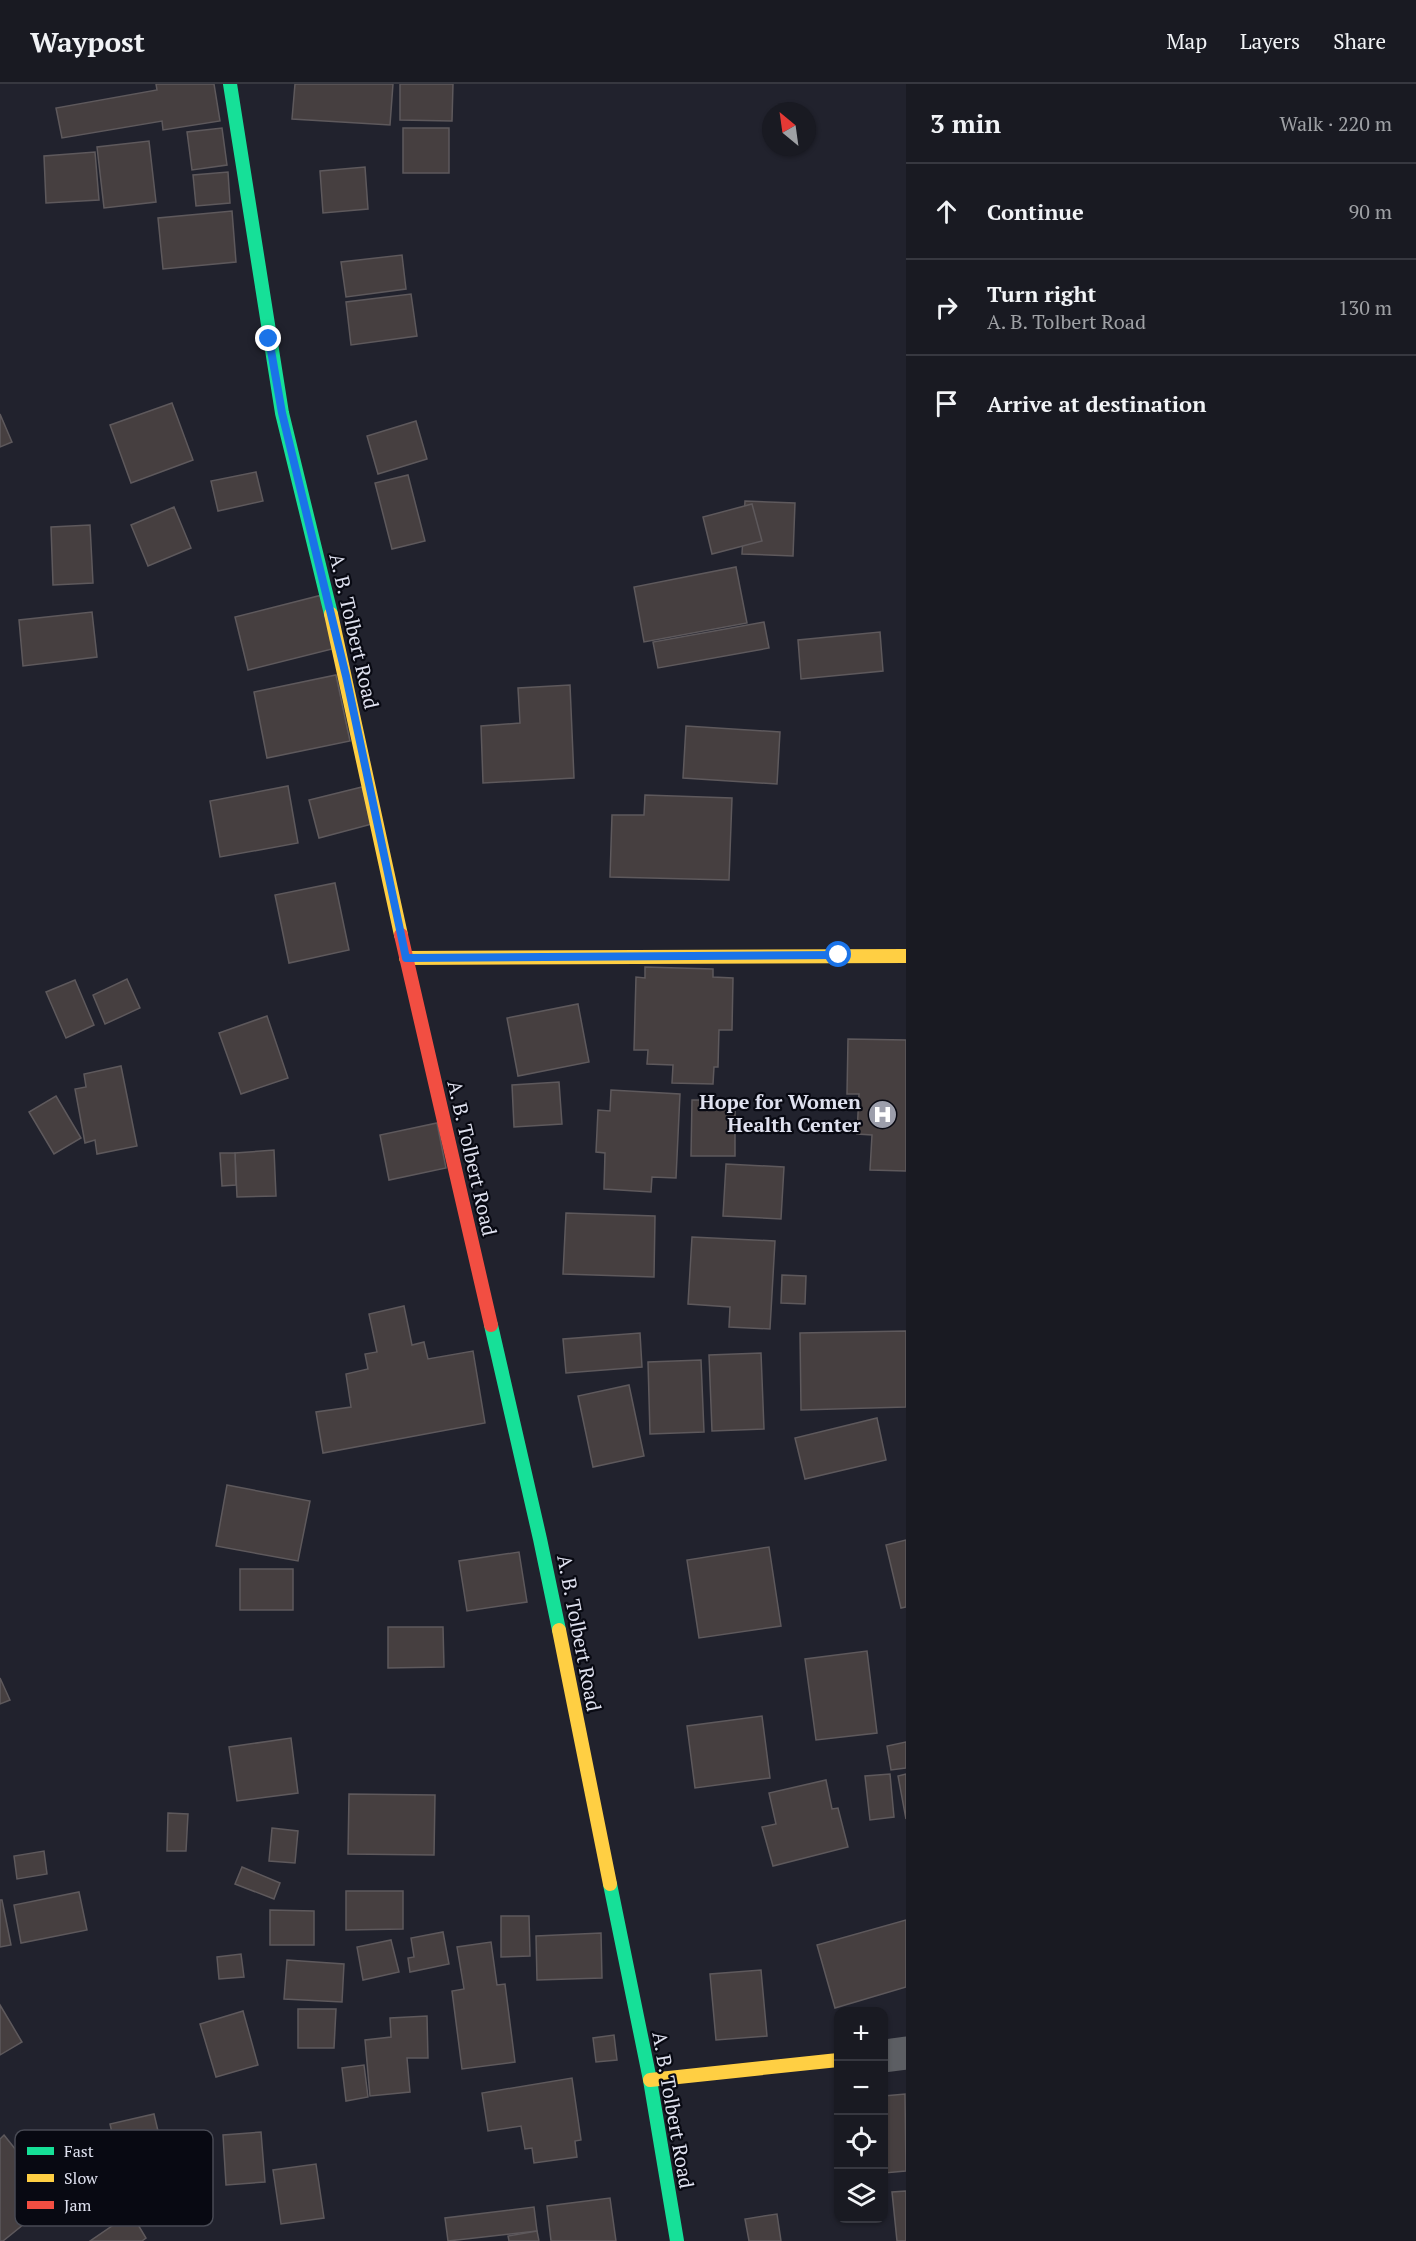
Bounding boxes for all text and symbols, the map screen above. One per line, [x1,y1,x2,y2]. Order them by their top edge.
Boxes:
text: Waypost [30,23,145,60]
text: Map [1166,27,1207,55]
text: Layers [1240,27,1300,55]
text: Share [1333,27,1386,55]
north arrow [762,102,816,156]
text: 3 min [930,106,1001,140]
text: Walk · 220 m [1280,110,1392,137]
icon: ahead [930,195,963,228]
text: Continue [987,197,1084,226]
text: 90 m [1349,198,1392,225]
text: Turn right [987,279,1096,308]
icon: right [930,291,963,324]
text: 130 m [1338,294,1392,321]
text: A. B. Tolbert Road [987,308,1146,335]
route end [255,325,281,351]
icon: arrive [930,387,963,420]
text: Arrive at destination [987,389,1206,418]
street label: A. B. Tolbert Road [323,550,386,711]
route start [825,941,851,967]
street label: A. B. Tolbert Road [441,1077,504,1238]
place label: Hope for Women Health Center [699,1088,861,1138]
hospital icon: Hope for Women Health Center [866,1098,898,1130]
street label: A. B. Tolbert Road [551,1552,608,1714]
map controls [834,2007,888,2223]
button: + [834,2007,888,2061]
street label: A. B. Tolbert Road [646,2029,701,2191]
button: − [834,2061,888,2115]
button: locate [834,2115,888,2169]
legend [15,2130,213,2226]
text: Fast [64,2140,94,2162]
text: Slow [64,2167,98,2189]
button: layers [834,2169,888,2223]
text: Jam [64,2194,92,2216]

